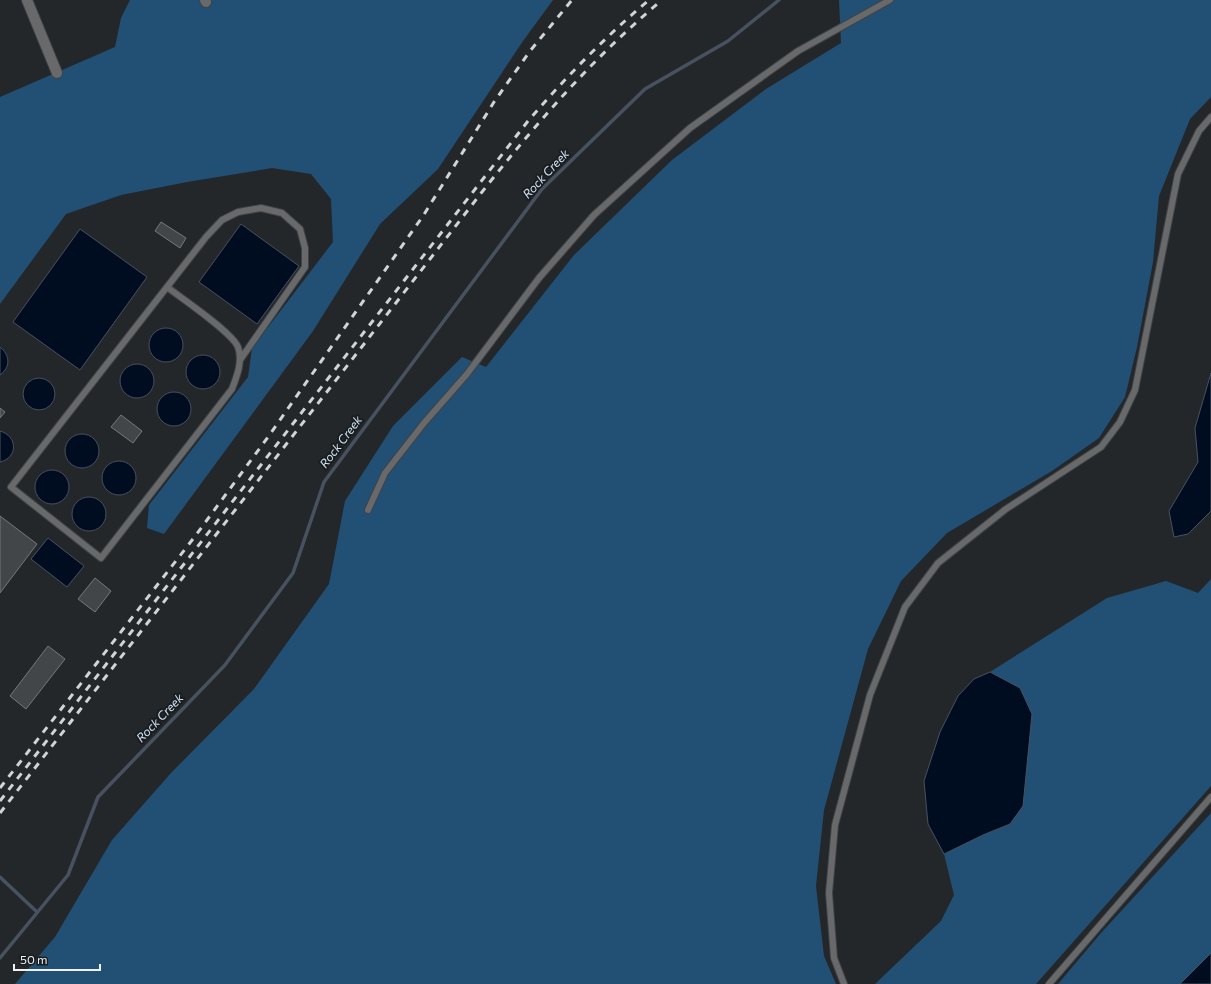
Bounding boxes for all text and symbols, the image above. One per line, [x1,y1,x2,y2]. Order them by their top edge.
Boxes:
water label: Rock Creek [519,146,572,201]
water label: Rock Creek [316,412,365,470]
water label: Rock Creek [133,690,186,744]
scale bar [14,946,100,972]
text: 50 m [20,952,48,966]

